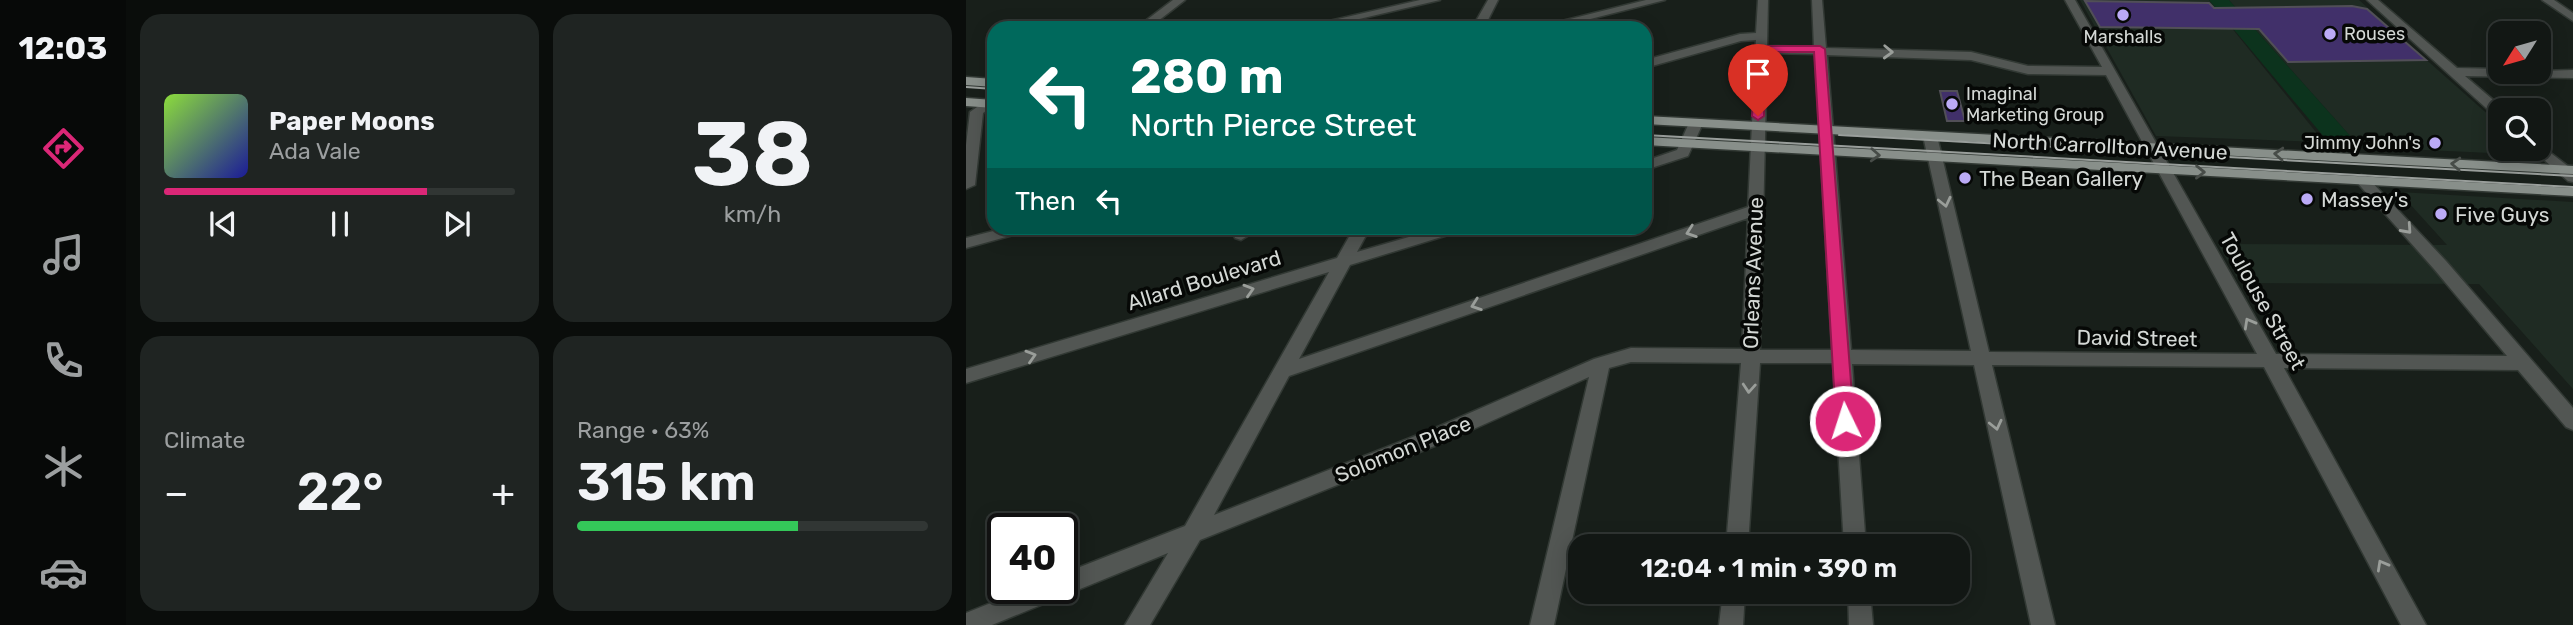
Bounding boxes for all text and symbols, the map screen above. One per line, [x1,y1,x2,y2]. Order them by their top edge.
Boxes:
marker: Marshalls [2115,7,2131,23]
north arrow [2488,21,2552,84]
map controls [2488,21,2551,161]
place label: Rouses [2344,23,2405,45]
place label: Marshalls [2083,26,2163,48]
marker: Rouses [2322,26,2338,42]
text: 12:03 [19,29,107,67]
pin [1728,44,1788,116]
one-way arrow [1883,45,1894,60]
text: 280 m [1130,47,1284,105]
icon: left [1015,49,1106,140]
icon: arrive [1739,55,1777,93]
place label: Imaginal Marketing Group [1966,83,2104,126]
marker: Imaginal Marketing Group [1944,96,1960,112]
button: search [2488,98,2551,161]
text: 38 [692,100,813,208]
text: Paper Moons [269,106,435,137]
text: North Pierce Street [1130,106,1417,144]
icon: directions [39,124,88,173]
street label: North Carrollton Avenue [1992,127,2228,165]
place label: Jimmy John's [2304,132,2421,154]
marker: Jimmy John's [2427,135,2443,151]
text: Ada Vale [269,137,361,165]
one-way arrow [1870,147,1881,162]
one-way arrow [2273,147,2284,162]
one-way arrow [2450,156,2461,171]
one-way arrow [2195,165,2206,180]
place label: The Bean Gallery [1979,166,2144,191]
marker: The Bean Gallery [1957,170,1973,186]
icon: left [1090,182,1128,220]
text: Then [1015,186,1076,217]
place label: Massey's [2321,187,2408,212]
marker: Massey's [2299,191,2315,207]
street label: Orleans Avenue [1738,196,1768,350]
one-way arrow [1936,196,1951,208]
text: km/h [724,200,781,228]
place label: Five Guys [2455,202,2549,227]
icon: previous [204,205,242,243]
icon: pause [321,205,359,243]
icon: next [438,205,476,243]
marker: Five Guys [2433,206,2449,222]
one-way arrow [2399,221,2411,234]
one-way arrow [1685,224,1698,238]
street label: Toulouse Street [2215,228,2311,374]
icon: music [39,230,88,279]
street label: Allard Boulevard [1124,245,1284,315]
one-way arrow [1243,283,1255,298]
one-way arrow [1470,297,1482,311]
one-way arrow [2244,317,2257,330]
street label: David Street [2076,324,2198,352]
icon: phone [39,336,88,385]
one-way arrow [1025,350,1037,365]
one-way arrow [1742,383,1757,394]
position arrow [1808,384,1882,458]
street label: Solomon Place [1331,410,1475,488]
text: Range · 63% [577,416,709,444]
one-way arrow [1988,419,2002,431]
text: Climate [164,426,245,454]
icon: climate [39,442,88,491]
text: 315 km [577,451,756,513]
text: 22° [297,461,384,523]
text: − [164,470,189,516]
text: + [491,470,515,516]
speed limit sign: 40 [987,513,1078,604]
icon: car [39,548,88,597]
text: 12:04 · 1 min · 390 m [1641,553,1897,584]
one-way arrow [2376,560,2390,572]

